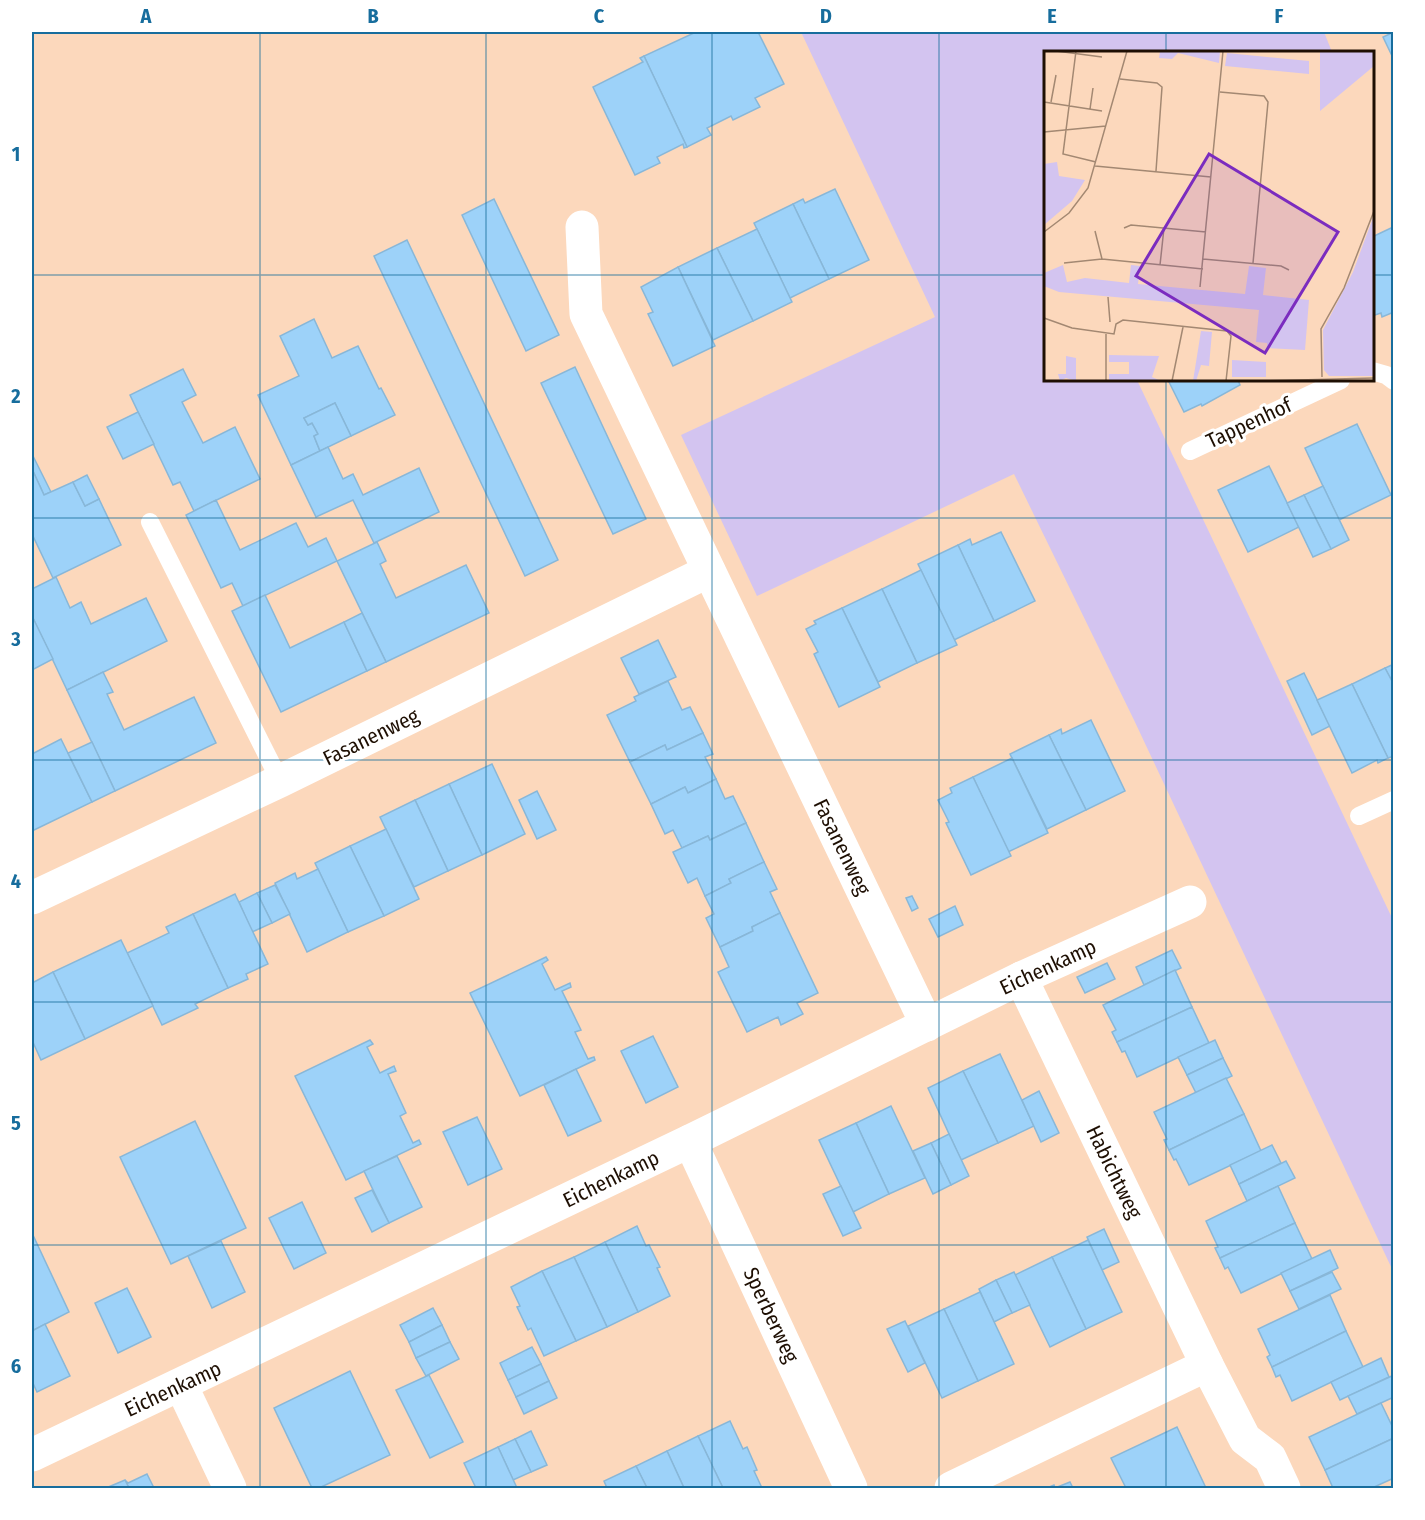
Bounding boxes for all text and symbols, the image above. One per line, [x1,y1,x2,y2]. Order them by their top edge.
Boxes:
text: A [140,4,153,28]
text: B [367,4,379,28]
text: C [594,4,605,28]
text: D [820,4,832,28]
text: E [1047,4,1057,28]
text: F [1275,4,1284,28]
inset map [1044,51,1374,381]
text: 1 [12,142,20,166]
text: 2 [10,384,21,408]
street label: Tappenhof [1202,391,1297,454]
text: 3 [10,627,21,651]
street label: Fasanenweg [319,703,423,771]
street label: Fasanenweg [808,795,876,899]
text: 4 [11,869,21,893]
street label: Eichenkamp [996,933,1100,1001]
text: 5 [11,1111,21,1135]
street label: Habichtweg [1080,1121,1148,1223]
street label: Eichenkamp [559,1145,663,1213]
street label: Sperberweg [738,1263,804,1367]
text: 6 [11,1354,21,1378]
street label: Eichenkamp [121,1355,225,1423]

